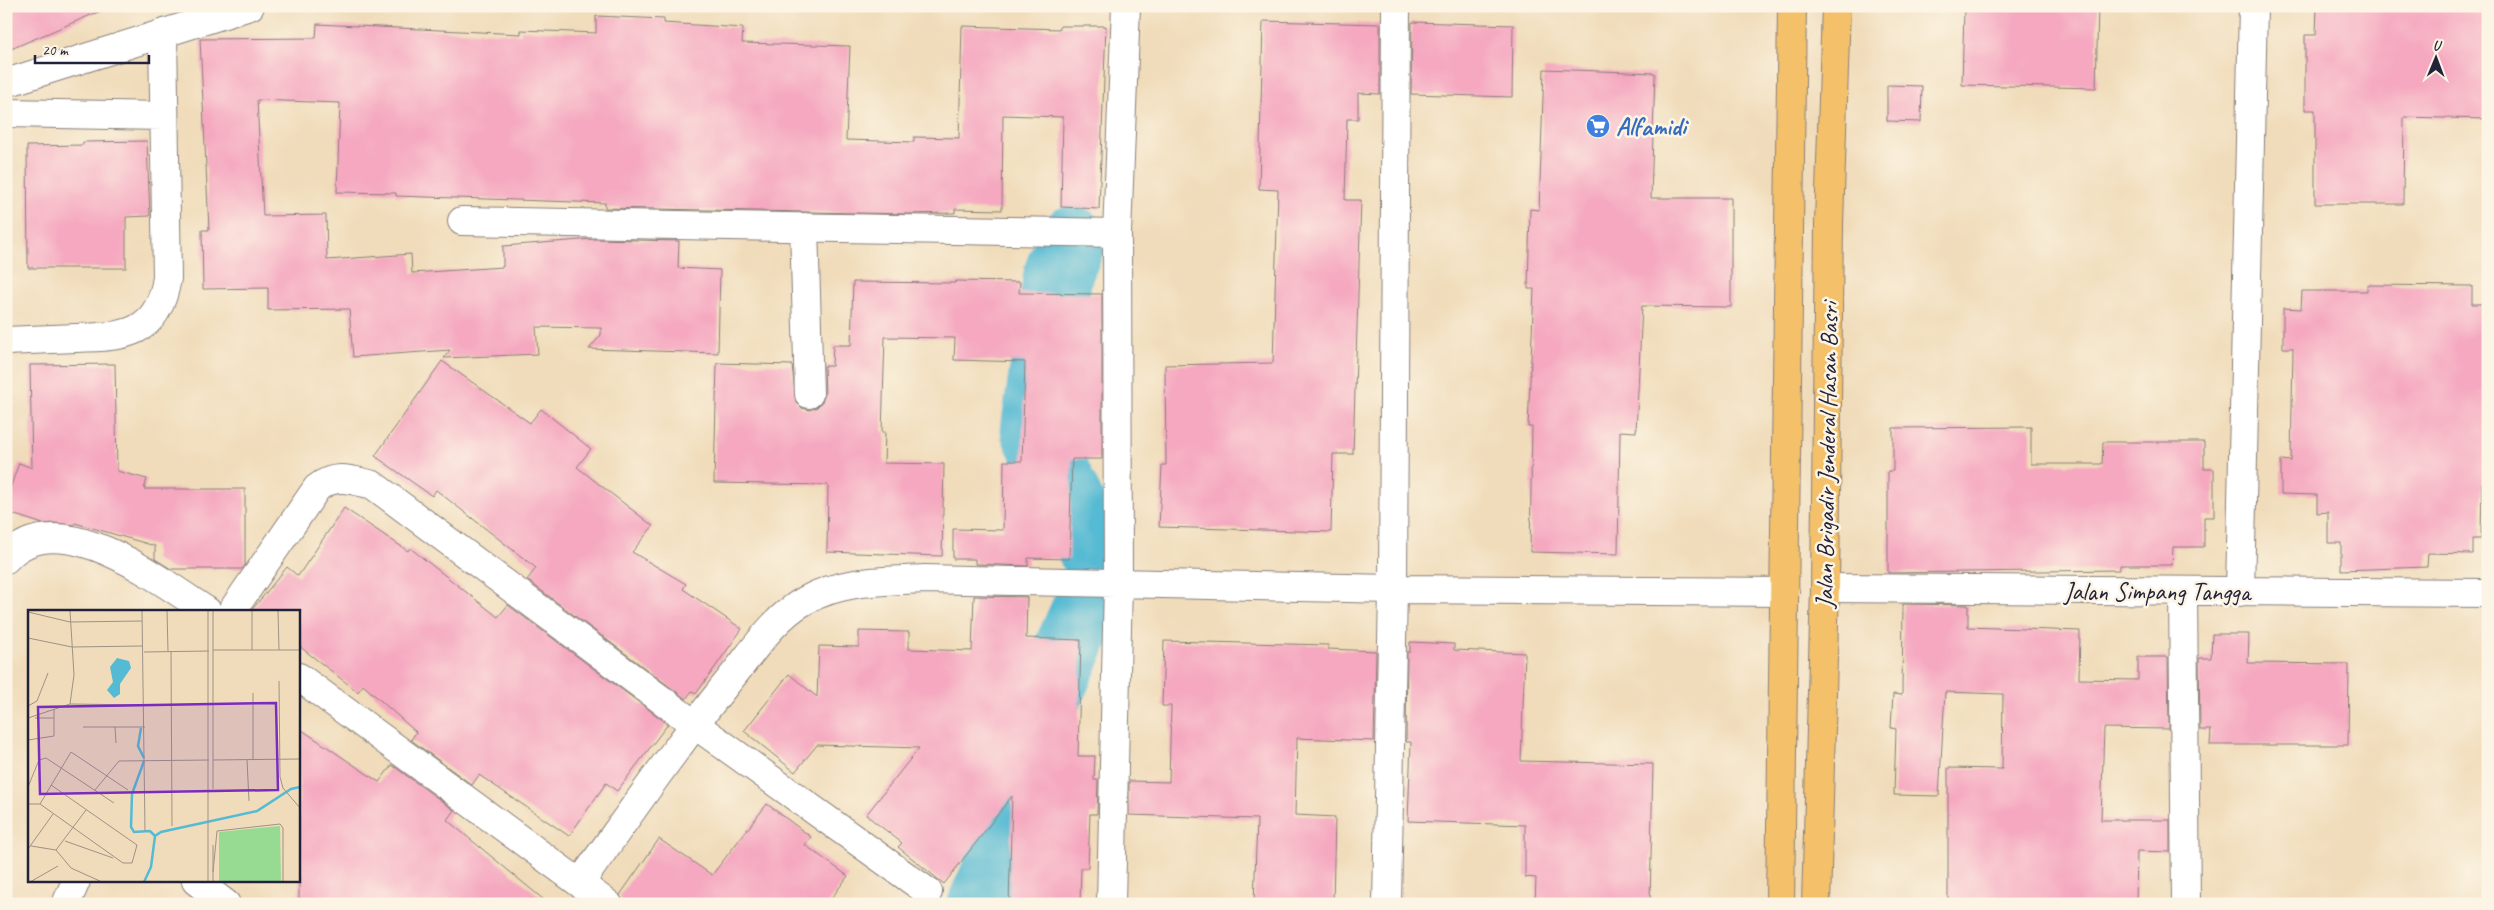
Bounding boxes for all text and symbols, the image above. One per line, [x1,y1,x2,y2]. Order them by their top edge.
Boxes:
scale bar [35,32,149,64]
north arrow [2412,32,2462,82]
text: U [2433,37,2443,54]
text: 20 m [42,41,69,60]
place label: Alfamidi [1616,111,1689,143]
supermarket icon: Alfamidi [1585,113,1611,139]
street label: Jalan Brigadir Jenderal Hasan Basri [1808,298,1846,609]
street label: Jalan Simpang Tangga [2063,576,2253,608]
inset map [28,610,300,882]

